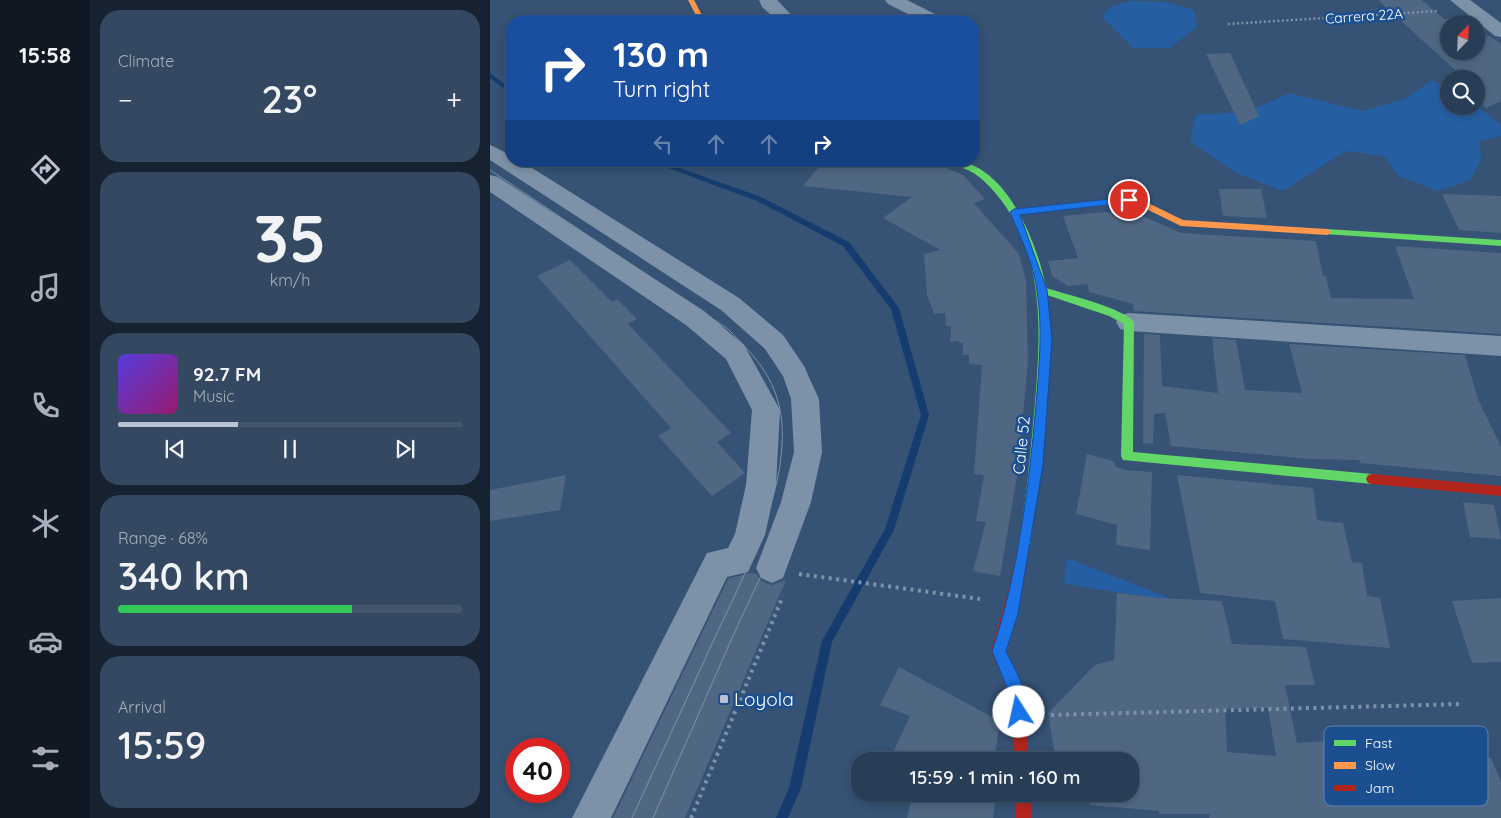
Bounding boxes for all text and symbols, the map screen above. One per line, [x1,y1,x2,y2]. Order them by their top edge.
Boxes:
street label: Carrera 22A [1324,4,1404,28]
north arrow [1440,15,1485,60]
map controls [1440,15,1485,115]
text: 130 m [613,32,709,76]
icon: right [530,35,595,100]
text: 15:58 [19,41,71,69]
text: Climate [118,51,174,71]
button: search [1440,70,1485,115]
text: 23° [261,75,317,123]
text: Turn right [613,75,710,103]
text: − [118,82,133,117]
text: + [446,82,462,117]
icon: left [649,130,677,158]
icon: ahead [702,130,730,158]
icon: ahead [755,130,783,158]
icon: right [808,130,836,158]
icon: directions [28,152,63,187]
pin [1108,179,1150,221]
icon: arrive [1115,186,1143,214]
text: 35 [254,197,326,278]
icon: music [28,270,63,305]
text: km/h [270,270,310,290]
text: 92.7 FM [193,362,261,386]
text: Music [193,386,235,406]
icon: phone [28,388,63,423]
street label: Calle 52 [1008,415,1034,475]
icon: previous [161,435,189,463]
icon: pause [276,435,304,463]
icon: next [391,435,419,463]
icon: climate [28,506,63,541]
text: Range · 68% [118,528,208,548]
text: 340 km [118,552,250,600]
icon: car [28,624,63,659]
position arrow [992,685,1044,737]
place label: Loyola [734,687,794,711]
marker: Loyola [718,693,730,705]
text: Arrival [118,697,166,717]
text: 15:59 [118,721,206,769]
legend [1324,726,1488,806]
text: Fast [1365,734,1393,752]
speed limit sign: 40 [505,738,570,803]
icon: filters [28,741,63,776]
text: Slow [1365,756,1395,774]
text: 15:59 · 1 min · 160 m [910,765,1080,789]
text: Jam [1365,779,1394,797]

